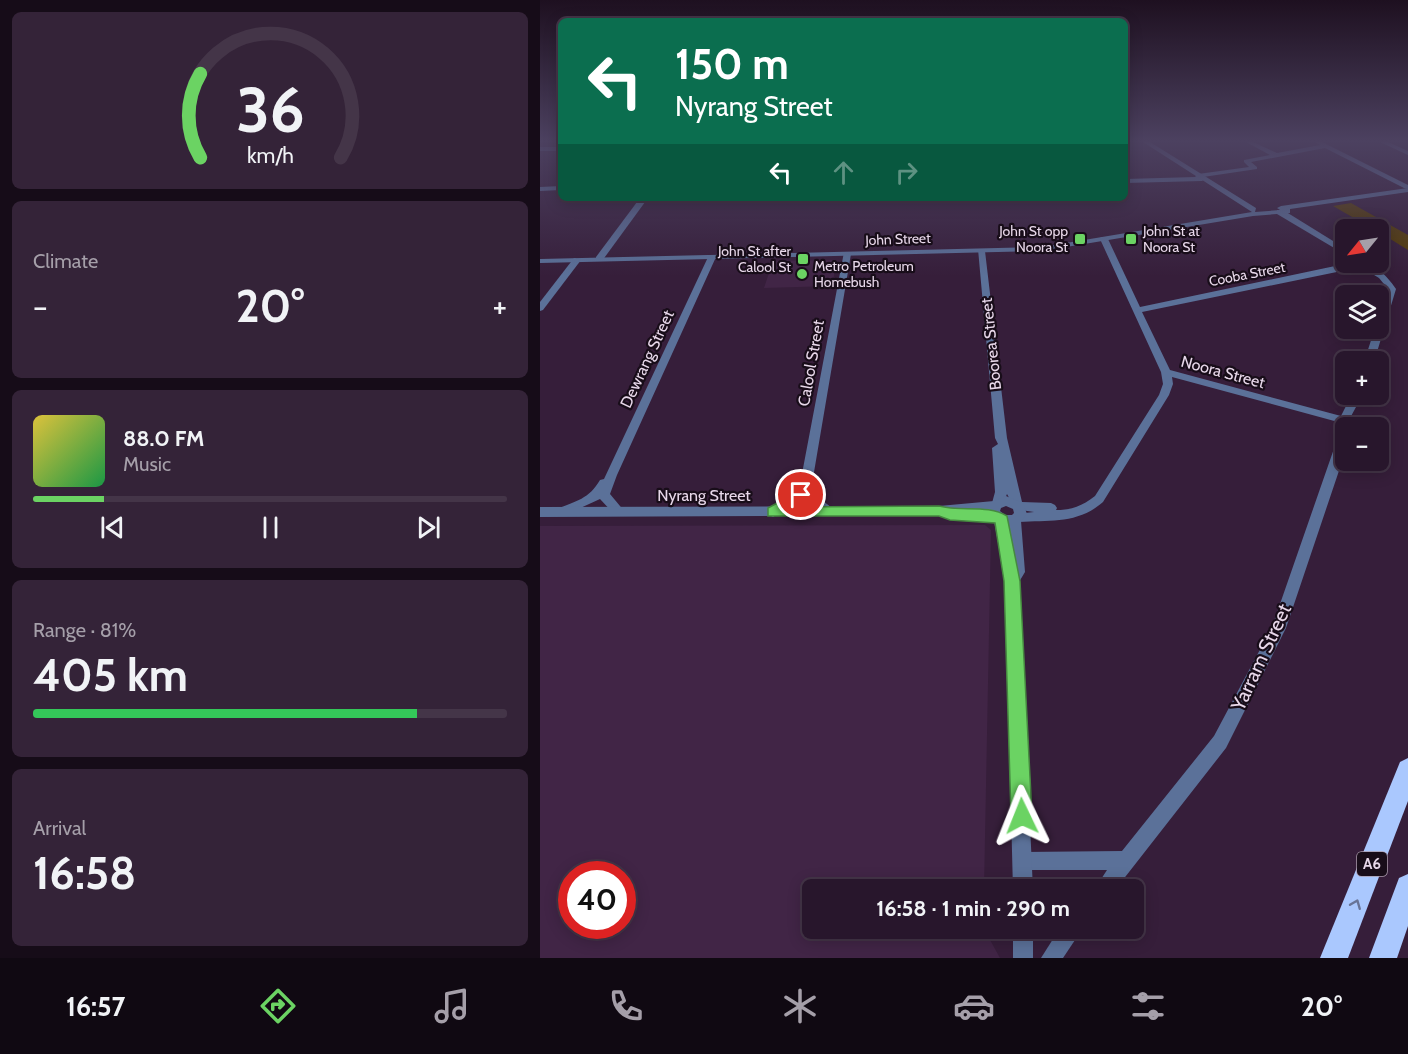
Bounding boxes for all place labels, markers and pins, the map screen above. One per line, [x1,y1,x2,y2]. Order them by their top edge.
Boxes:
place label: John St opp Noora St [998,222,1068,256]
place label: John St at Noora St [1142,222,1200,256]
marker: John St opp Noora St [1073,232,1087,246]
marker: John St at Noora St [1124,232,1138,246]
place label: John St after Calool St [717,242,792,276]
marker: John St after Calool St [796,252,810,266]
place label: Metro Petroleum Homebush [814,257,914,291]
marker: Metro Petroleum Homebush [795,267,809,281]
pin [775,469,826,520]

